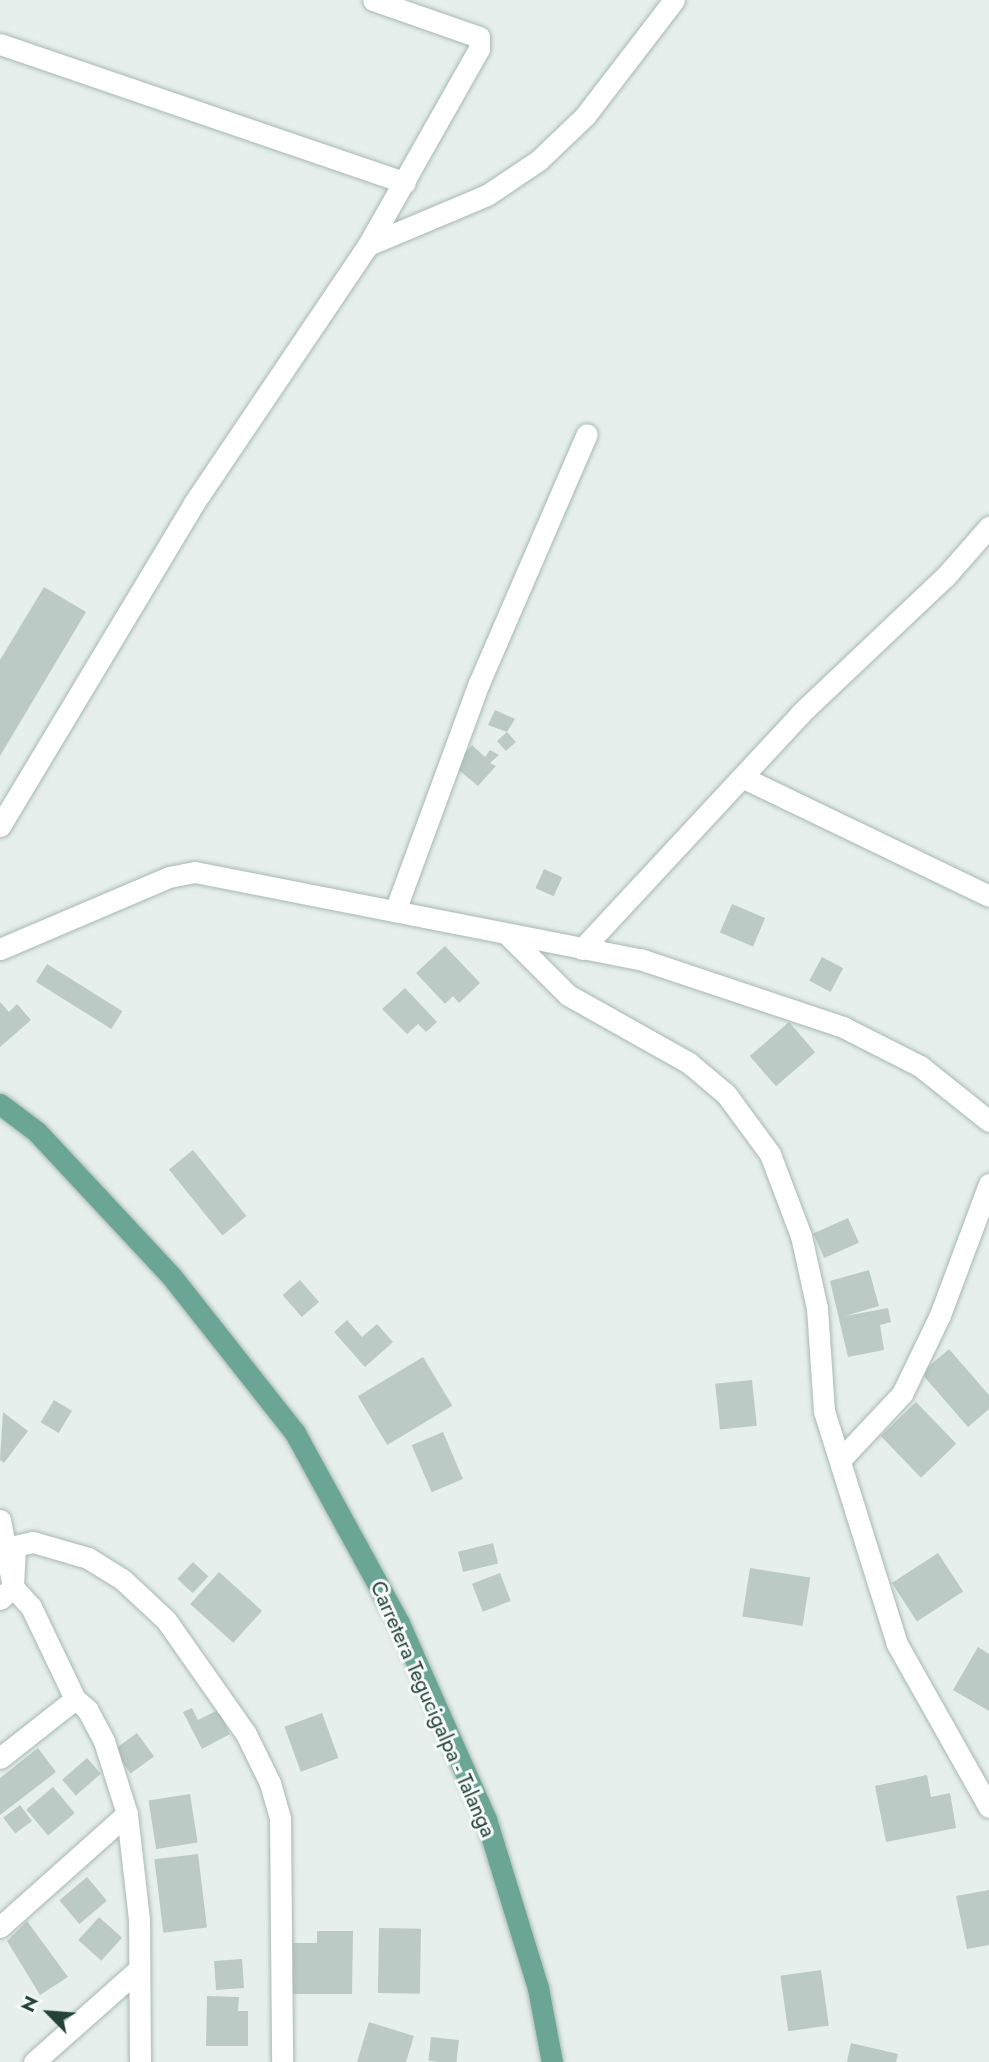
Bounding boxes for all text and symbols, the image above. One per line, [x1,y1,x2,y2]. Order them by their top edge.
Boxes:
street label: Carretera Tegucigalpa - Talanga [365,1577,501,1841]
north arrow [14,1978,84,2048]
text: N [14,1991,45,2016]

